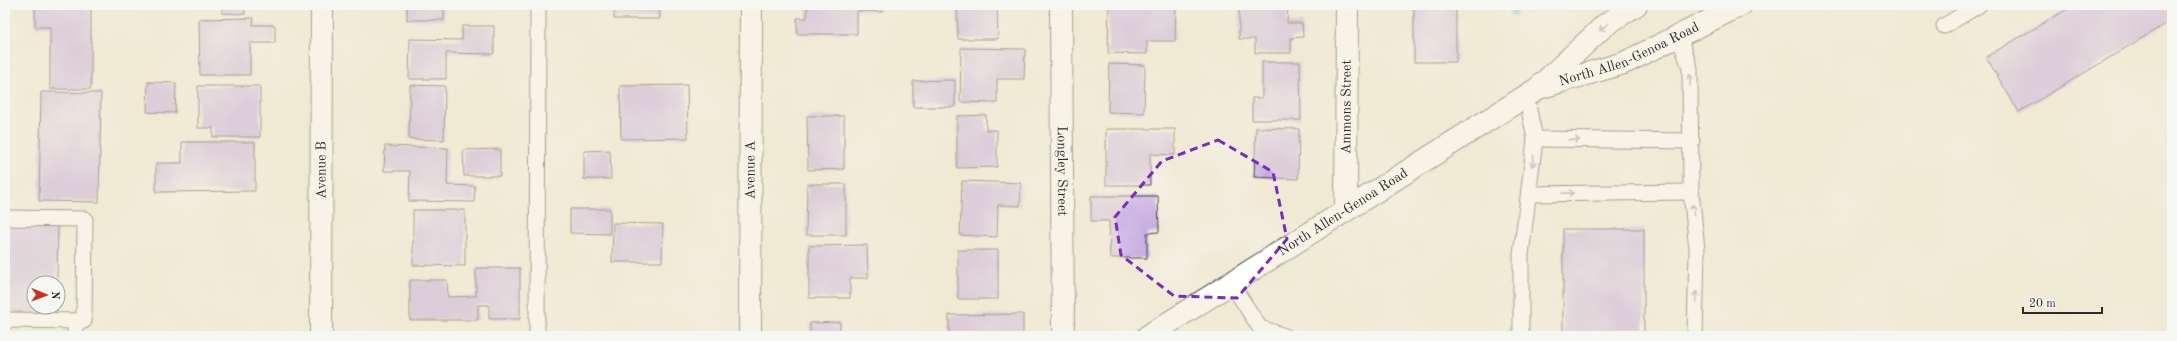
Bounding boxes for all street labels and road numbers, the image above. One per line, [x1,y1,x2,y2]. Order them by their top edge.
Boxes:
street label: North Allen-Genoa Road [1557,20,1701,89]
street label: Ammons Street [1339,60,1354,154]
street label: Longley Street [1055,126,1069,216]
street label: Avenue A [743,140,758,200]
street label: Avenue B [314,141,329,199]
street label: North Allen-Genoa Road [1276,166,1410,258]

